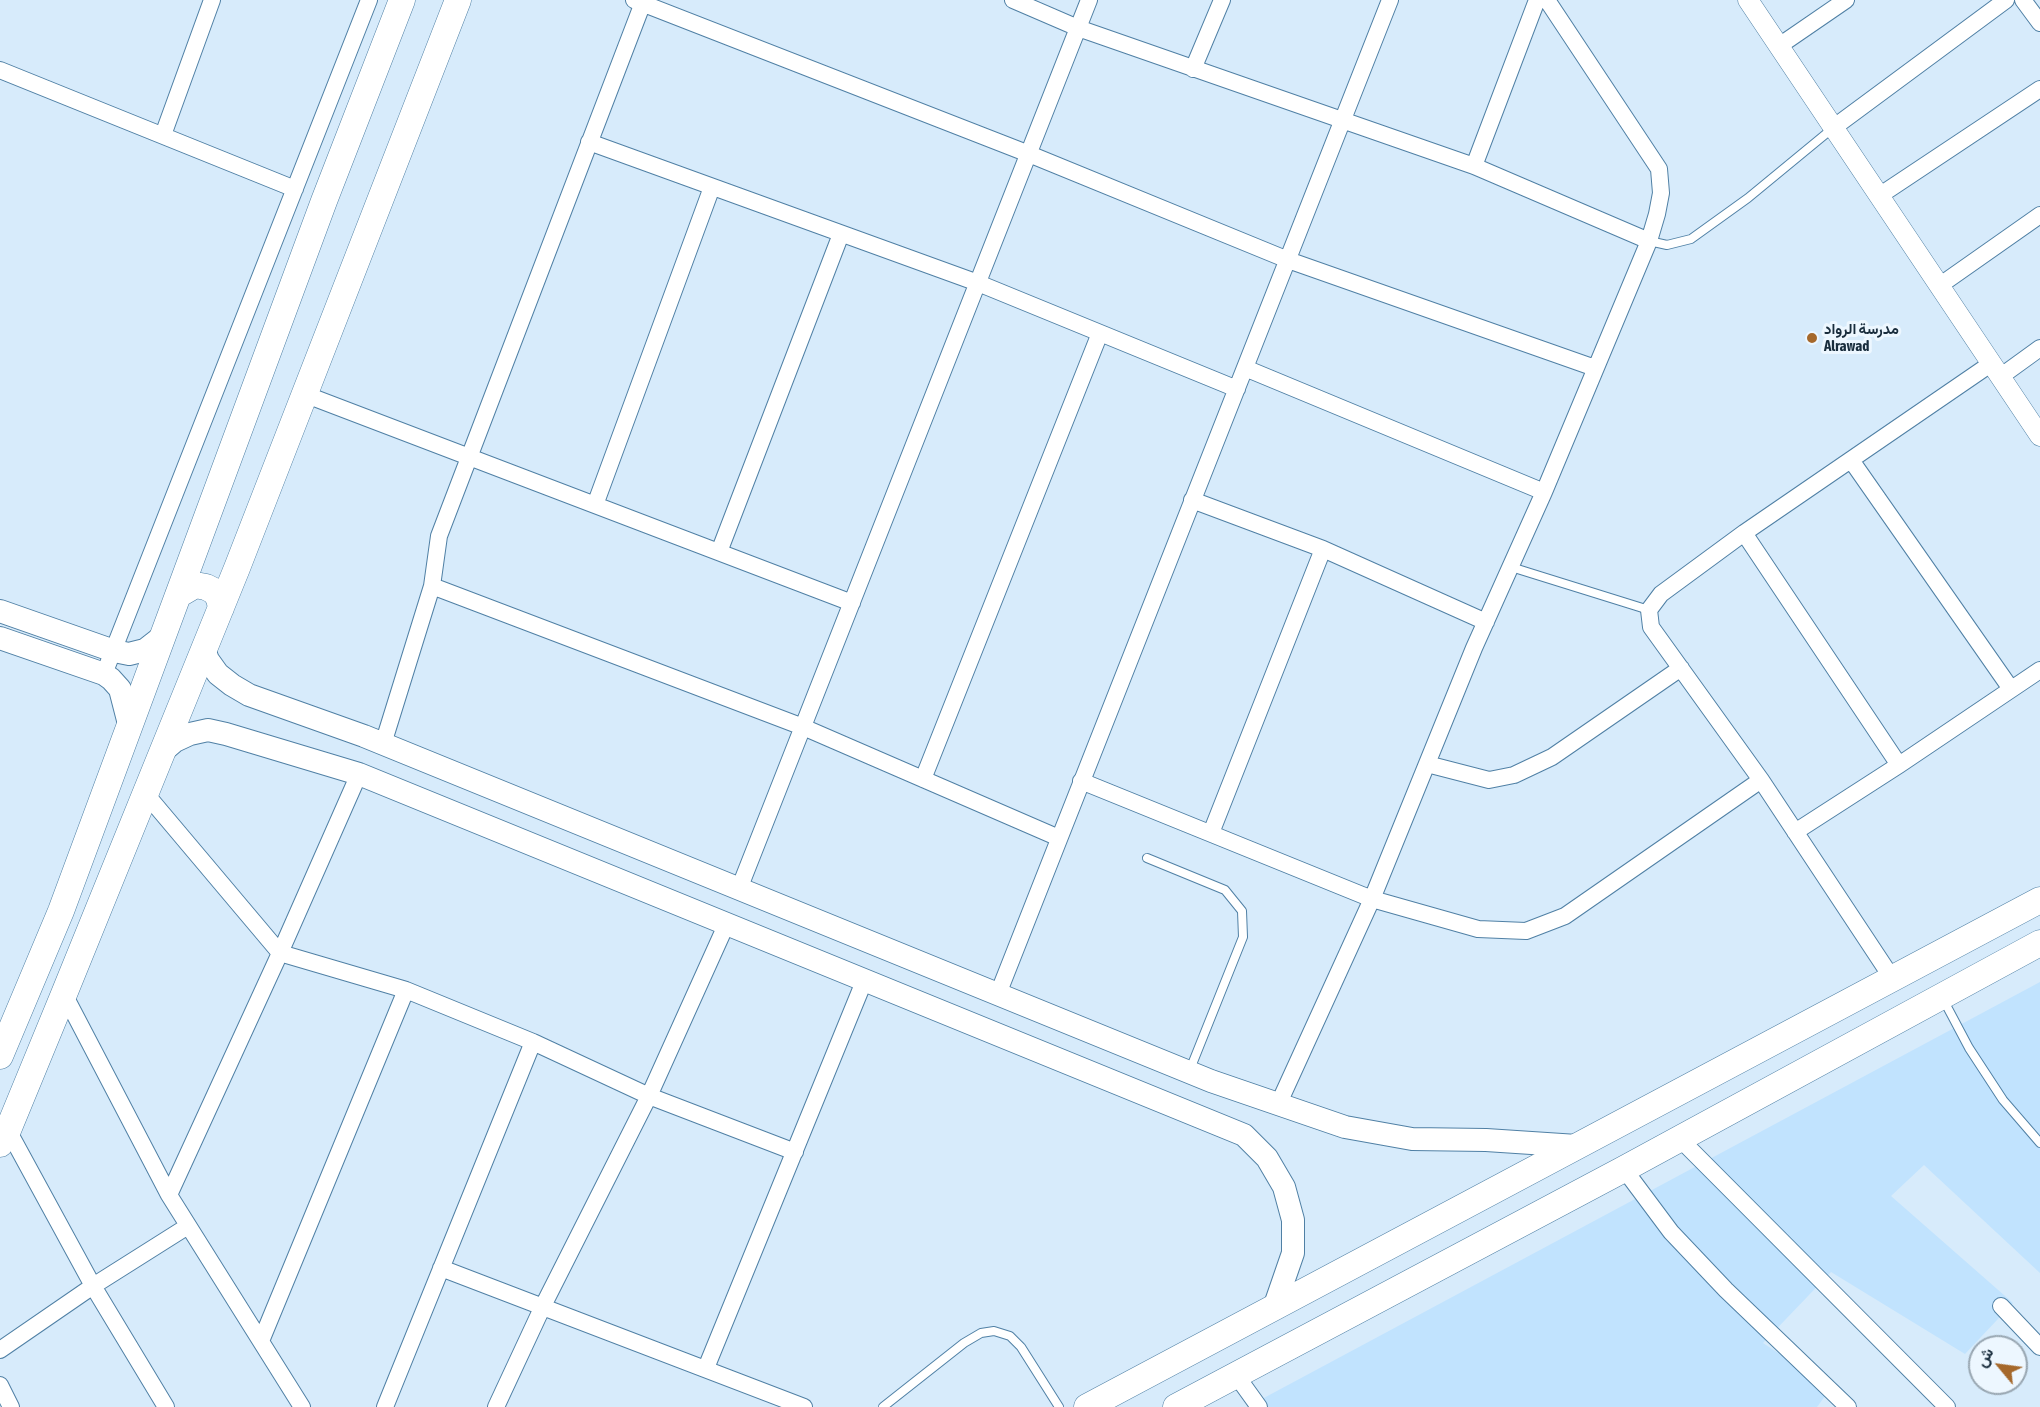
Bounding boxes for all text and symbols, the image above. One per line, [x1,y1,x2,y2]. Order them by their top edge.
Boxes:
place label: مدرسة الرواد Alrawad [1824,320,1899,355]
marker: مدرسة الرواد Alrawad [1805,331,1819,345]
north arrow [1968,1335,2028,1395]
text: ش [1971,1344,1997,1370]

